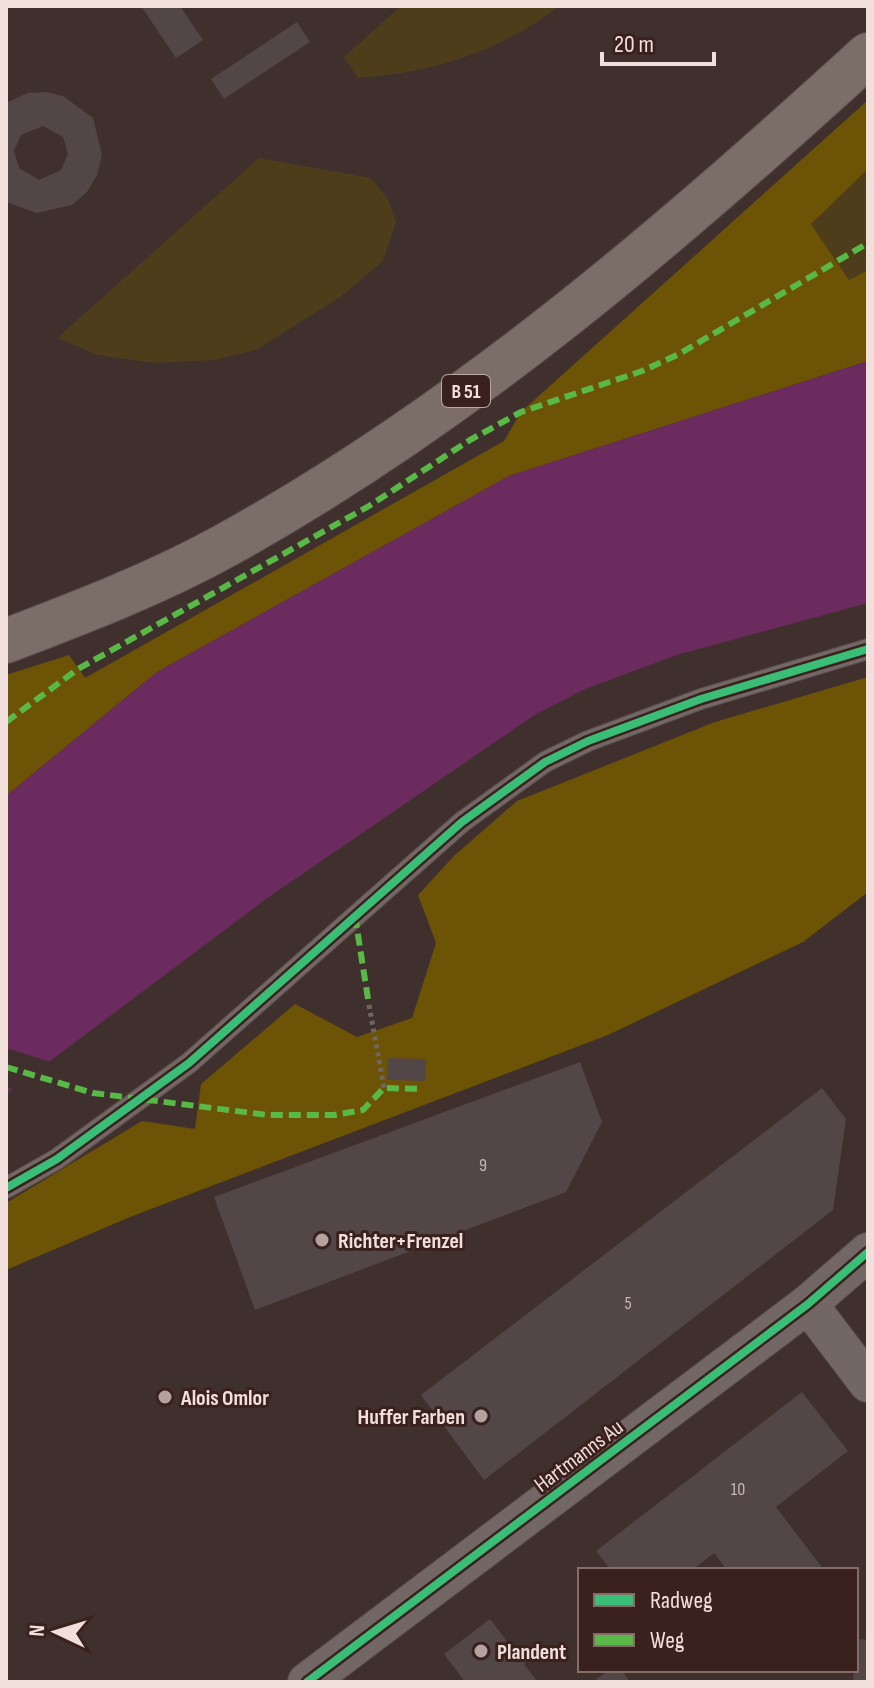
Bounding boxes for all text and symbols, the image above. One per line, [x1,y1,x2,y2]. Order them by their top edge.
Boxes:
scale bar [602,16,714,66]
text: 20 m [614,30,654,59]
road number: B 51 [442,375,490,407]
house number: 9 [479,1155,487,1176]
place label: Richter+Frenzel [338,1228,463,1255]
marker: Richter+Frenzel [313,1231,331,1249]
house number: 5 [624,1293,632,1314]
place label: Alois Omlor [180,1385,269,1412]
marker: Alois Omlor [156,1388,174,1406]
place label: Huffer Farben [358,1404,465,1431]
marker: Huffer Farben [472,1407,490,1425]
street label: Hartmanns Au [529,1414,629,1498]
house number: 10 [731,1479,745,1500]
legend [578,1568,858,1672]
text: Radweg [650,1586,713,1615]
north arrow [16,1592,96,1672]
text: N [24,1624,51,1638]
text: Weg [650,1626,684,1655]
place label: Plandent [497,1639,566,1666]
marker: Plandent [472,1642,490,1660]

